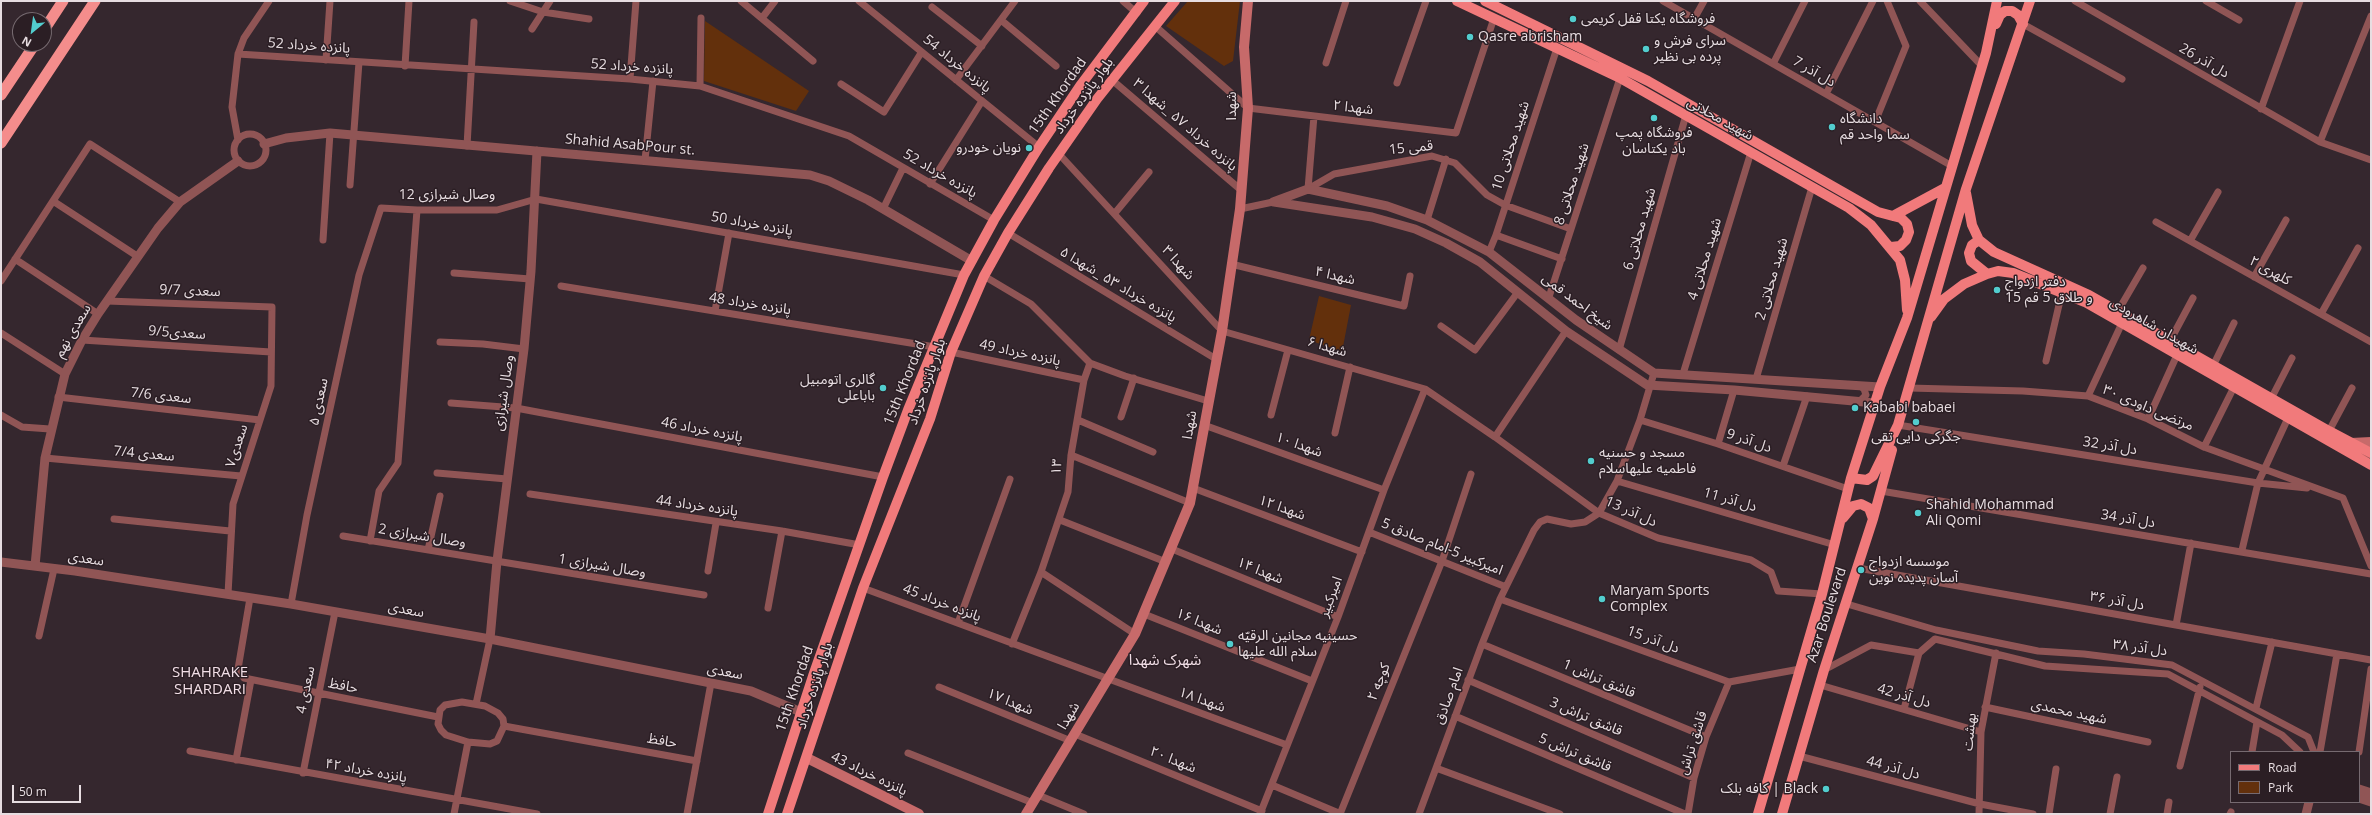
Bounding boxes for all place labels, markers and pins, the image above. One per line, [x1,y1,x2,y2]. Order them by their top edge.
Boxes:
place label: فروشگاه یکتا قفل کریمی [1581,11,1715,27]
marker: فروشگاه یکتا قفل کریمی [1568,14,1578,24]
place label: Qasre abrisham [1478,29,1582,45]
marker: Qasre abrisham [1465,32,1475,42]
place label: سرای فرش و پرده بی نظیر [1654,33,1726,66]
marker: سرای فرش و پرده بی نظیر [1641,44,1651,54]
place label: دانشگاه سما واحد قم [1840,111,1910,144]
marker: فروشگاه پمپ باد یکتاسان [1649,113,1659,123]
marker: دانشگاه سما واحد قم [1827,122,1837,132]
place label: فروشگاه پمپ باد یکتاسان [1615,125,1693,158]
place label: نویان خودرو [956,140,1021,156]
marker: نویان خودرو [1024,143,1034,153]
place label: دفتر ازدواج 15 و طلاق 5 قم [2005,274,2093,306]
marker: دفتر ازدواج 15 و طلاق 5 قم [1992,285,2002,295]
place label: گالری اتومبیل باباعلی [800,372,875,404]
marker: گالری اتومبیل باباعلی [878,383,888,393]
place label: Kababi babaei [1863,400,1956,416]
marker: Kababi babaei [1850,403,1860,413]
marker: جگرکی دایی تقی [1911,417,1921,427]
place label: جگرکی دایی تقی [1871,429,1961,445]
place label: مسجد و حسنیه فاطمیه علیهاسلام [1599,445,1696,478]
marker: مسجد و حسنیه فاطمیه علیهاسلام [1586,456,1596,466]
place label: Shahid Mohammad Ali Qomi [1926,497,2054,530]
marker: Shahid Mohammad Ali Qomi [1913,508,1923,518]
place label: موسسه ازدواج آسان پدیده نوین [1869,554,1958,586]
marker: موسسه ازدواج آسان پدیده نوین [1856,565,1866,575]
place label: Maryam Sports Complex [1610,583,1710,616]
marker: Maryam Sports Complex [1597,594,1607,604]
place label: حسینیه مجانین الرقیّه سلام الله علیها [1238,628,1357,660]
marker: حسینیه مجانین الرقیّه سلام الله علیها [1225,639,1235,649]
place label: کافه بلک | Black [1720,781,1818,797]
marker: کافه بلک | Black [1821,784,1831,794]

